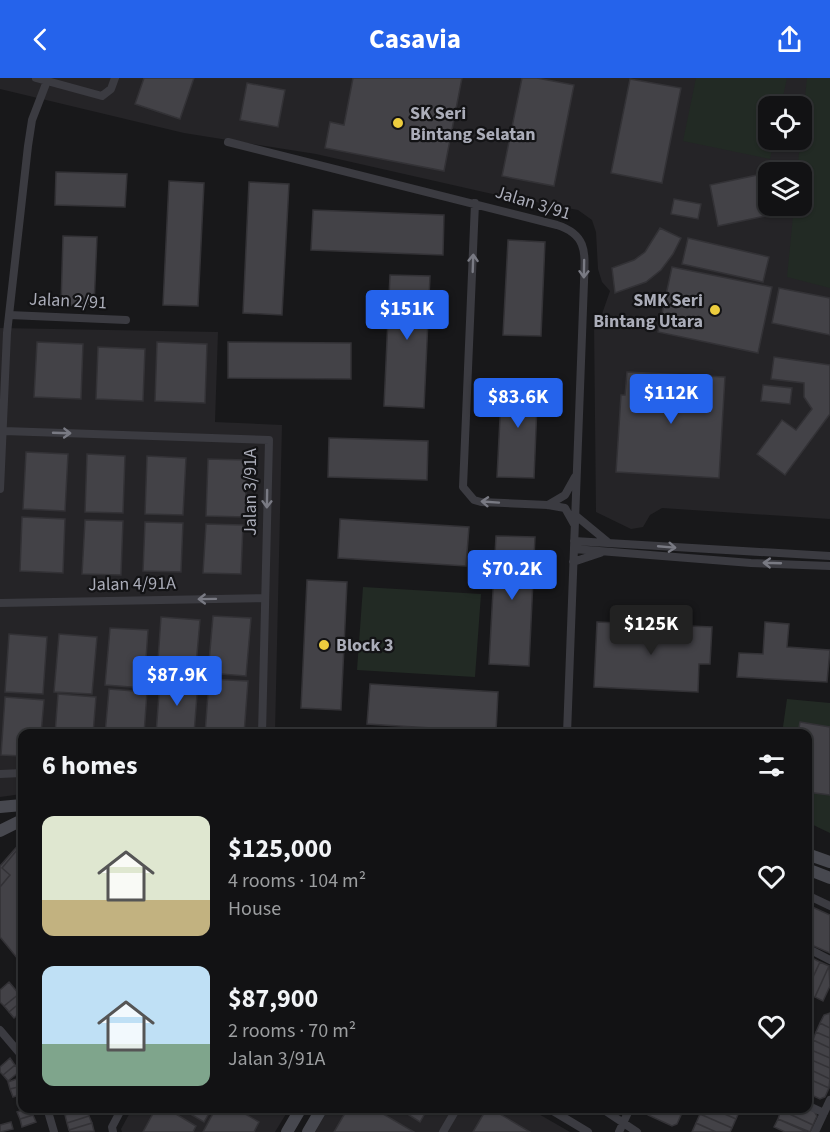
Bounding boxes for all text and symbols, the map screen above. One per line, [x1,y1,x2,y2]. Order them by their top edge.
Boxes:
text: Casavia [369,20,461,59]
icon: back [24,23,57,56]
icon: share [773,23,806,56]
map controls [758,96,812,216]
button: locate [758,96,812,150]
place label: SK Seri Bintang Selatan [410,101,536,147]
marker: SK Seri Bintang Selatan [391,116,405,130]
button: layers [758,162,812,216]
street label: Jalan 3/91 [492,180,574,226]
one-way arrow [467,253,478,273]
one-way arrow [579,258,590,278]
street label: Jalan 2/91 [28,286,108,316]
place label: SMK Seri Bintang Utara [593,288,703,334]
pin: $151K [365,290,449,341]
text: $151K [380,295,434,323]
marker: SMK Seri Bintang Utara [708,303,722,317]
pin: $112K [629,374,713,425]
pin: $83.6K [469,378,567,429]
text: $112K [644,379,698,407]
text: $83.6K [488,383,548,411]
one-way arrow [52,427,72,439]
street label: Jalan 3/91A [238,448,263,536]
one-way arrow [261,488,273,508]
one-way arrow [480,497,500,508]
one-way arrow [657,542,677,553]
pin: $70.2K [463,550,561,601]
text: $70.2K [482,555,542,583]
one-way arrow [762,558,782,569]
street label: Jalan 4/91A [88,571,176,597]
one-way arrow [197,594,217,605]
pin: $125K [609,605,693,656]
text: $125K [624,610,678,638]
place label: Block 3 [336,633,393,658]
marker: Block 3 [317,638,331,652]
pin: $87.9K [128,656,226,707]
text: $87.9K [147,661,207,689]
text: 6 homes [42,747,137,784]
icon: filters [755,749,788,782]
text: $125,000 [228,830,332,867]
icon: home [90,840,162,912]
icon: heart [755,860,788,893]
text: 4 rooms · 104 m² [228,867,366,895]
text: House [228,895,281,923]
text: $87,900 [228,980,318,1017]
icon: home [90,990,162,1062]
icon: heart [755,1010,788,1043]
text: 2 rooms · 70 m² [228,1017,356,1045]
text: Jalan 3/91A [228,1045,325,1073]

